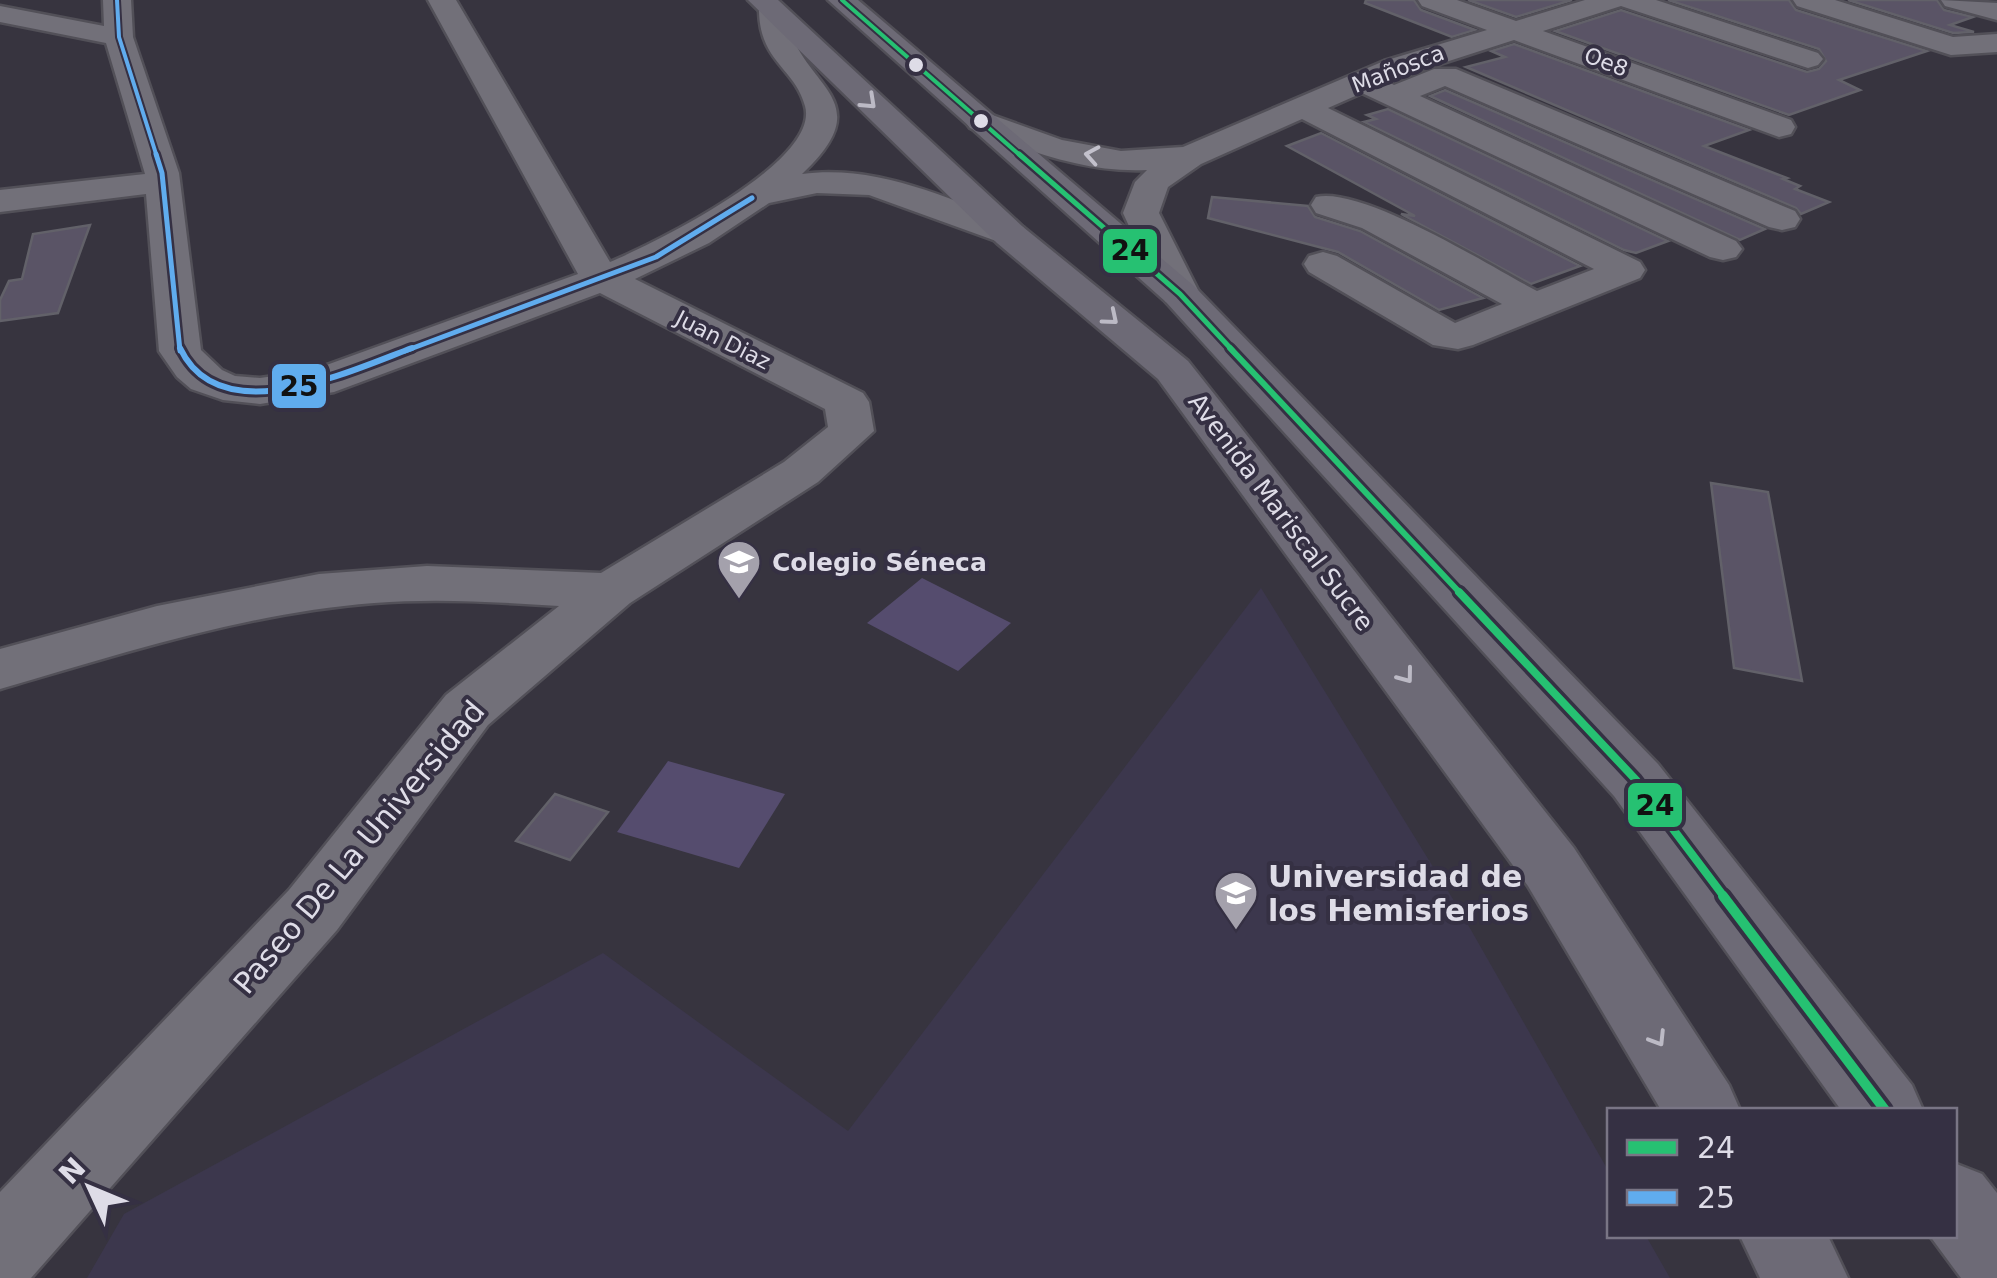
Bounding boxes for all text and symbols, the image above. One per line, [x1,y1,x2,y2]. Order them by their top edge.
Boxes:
street label: Mañosca [1348,40,1448,98]
street label: Oe8 [1581,42,1631,82]
unlabelled marker [906,55,926,75]
one-way arrow [858,90,876,108]
unlabelled marker [971,111,991,131]
one-way arrow [1084,146,1100,167]
line badge: 24 [1101,227,1159,275]
text: 24 [1111,234,1149,267]
street label: Juan Diaz [670,305,775,375]
one-way arrow [1100,307,1118,325]
line badge: 25 [270,362,328,410]
text: 25 [280,370,318,403]
street label: Avenida Mariscal Sucre [1182,388,1380,636]
school or university icon: Colegio Séneca [716,539,762,600]
place label: Colegio Séneca [772,548,987,577]
one-way arrow [1394,665,1411,683]
street label: Paseo De La Universidad [226,694,492,1000]
line badge: 24 [1626,781,1684,829]
text: 24 [1636,789,1674,822]
place label: Universidad de los Hemisferios [1268,859,1529,928]
school or university icon: Universidad de los Hemisferios [1213,870,1259,931]
one-way arrow [1645,1028,1664,1046]
legend [1607,1108,1957,1238]
text: 24 [1697,1130,1735,1165]
north arrow [40,1138,140,1238]
text: N [52,1151,92,1191]
text: 25 [1697,1180,1735,1215]

